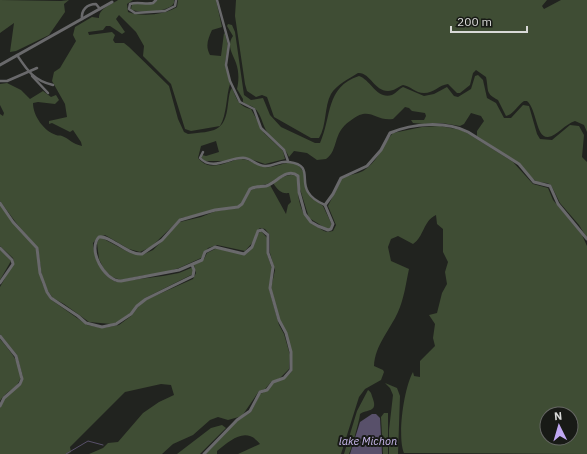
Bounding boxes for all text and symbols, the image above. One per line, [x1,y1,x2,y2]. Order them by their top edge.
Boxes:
scale bar [451,8,527,34]
text: 200 m [457,14,492,29]
north arrow [539,406,579,446]
text: N [554,409,563,423]
water label: lake Michon [339,434,397,448]

